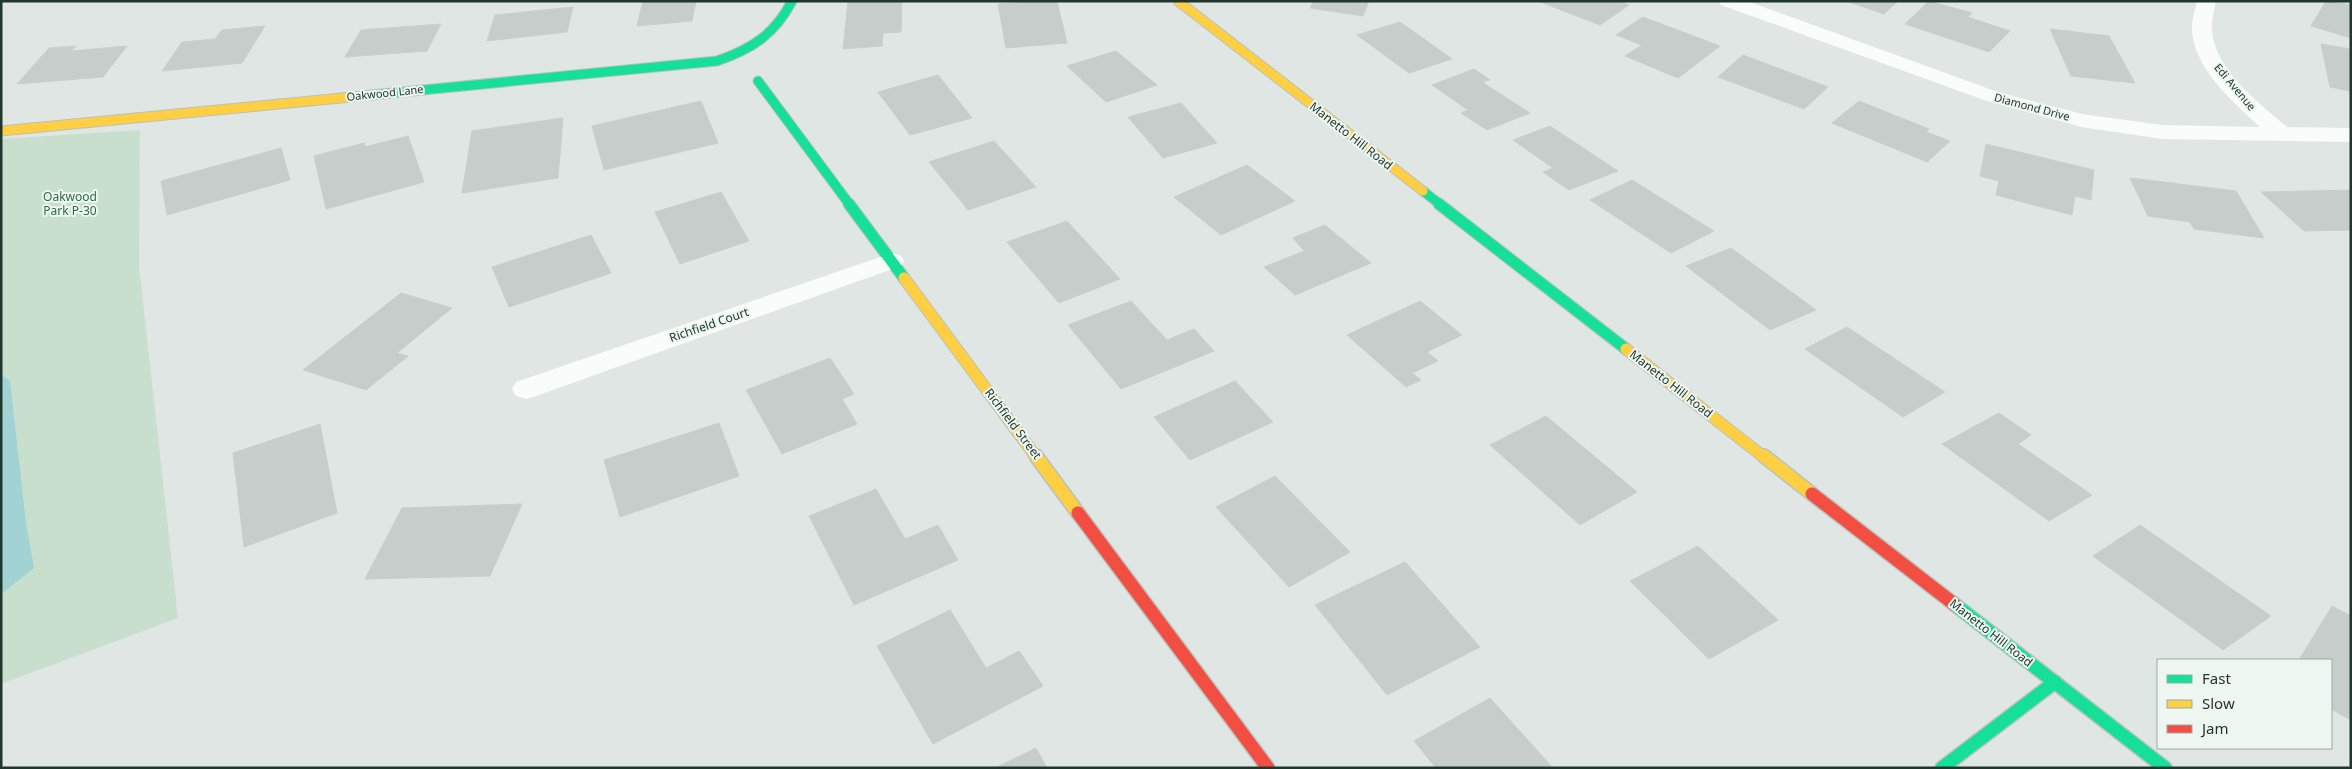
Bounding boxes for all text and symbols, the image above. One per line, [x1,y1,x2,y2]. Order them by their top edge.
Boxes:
street label: Edi Avenue [2211,60,2260,113]
street label: Oakwood Lane [346,81,424,104]
street label: Diamond Drive [1993,89,2072,124]
street label: Manetto Hill Road [1306,98,1396,173]
park label: Oakwood Park P-30 [43,188,97,219]
street label: Richfield Court [667,303,751,346]
street label: Manetto Hill Road [1626,346,1716,421]
street label: Richfield Street [981,385,1046,463]
street label: Manetto Hill Road [1946,595,2036,670]
legend [2157,659,2332,749]
text: Fast [2202,668,2231,688]
text: Slow [2202,693,2235,713]
text: Jam [2200,718,2229,738]

